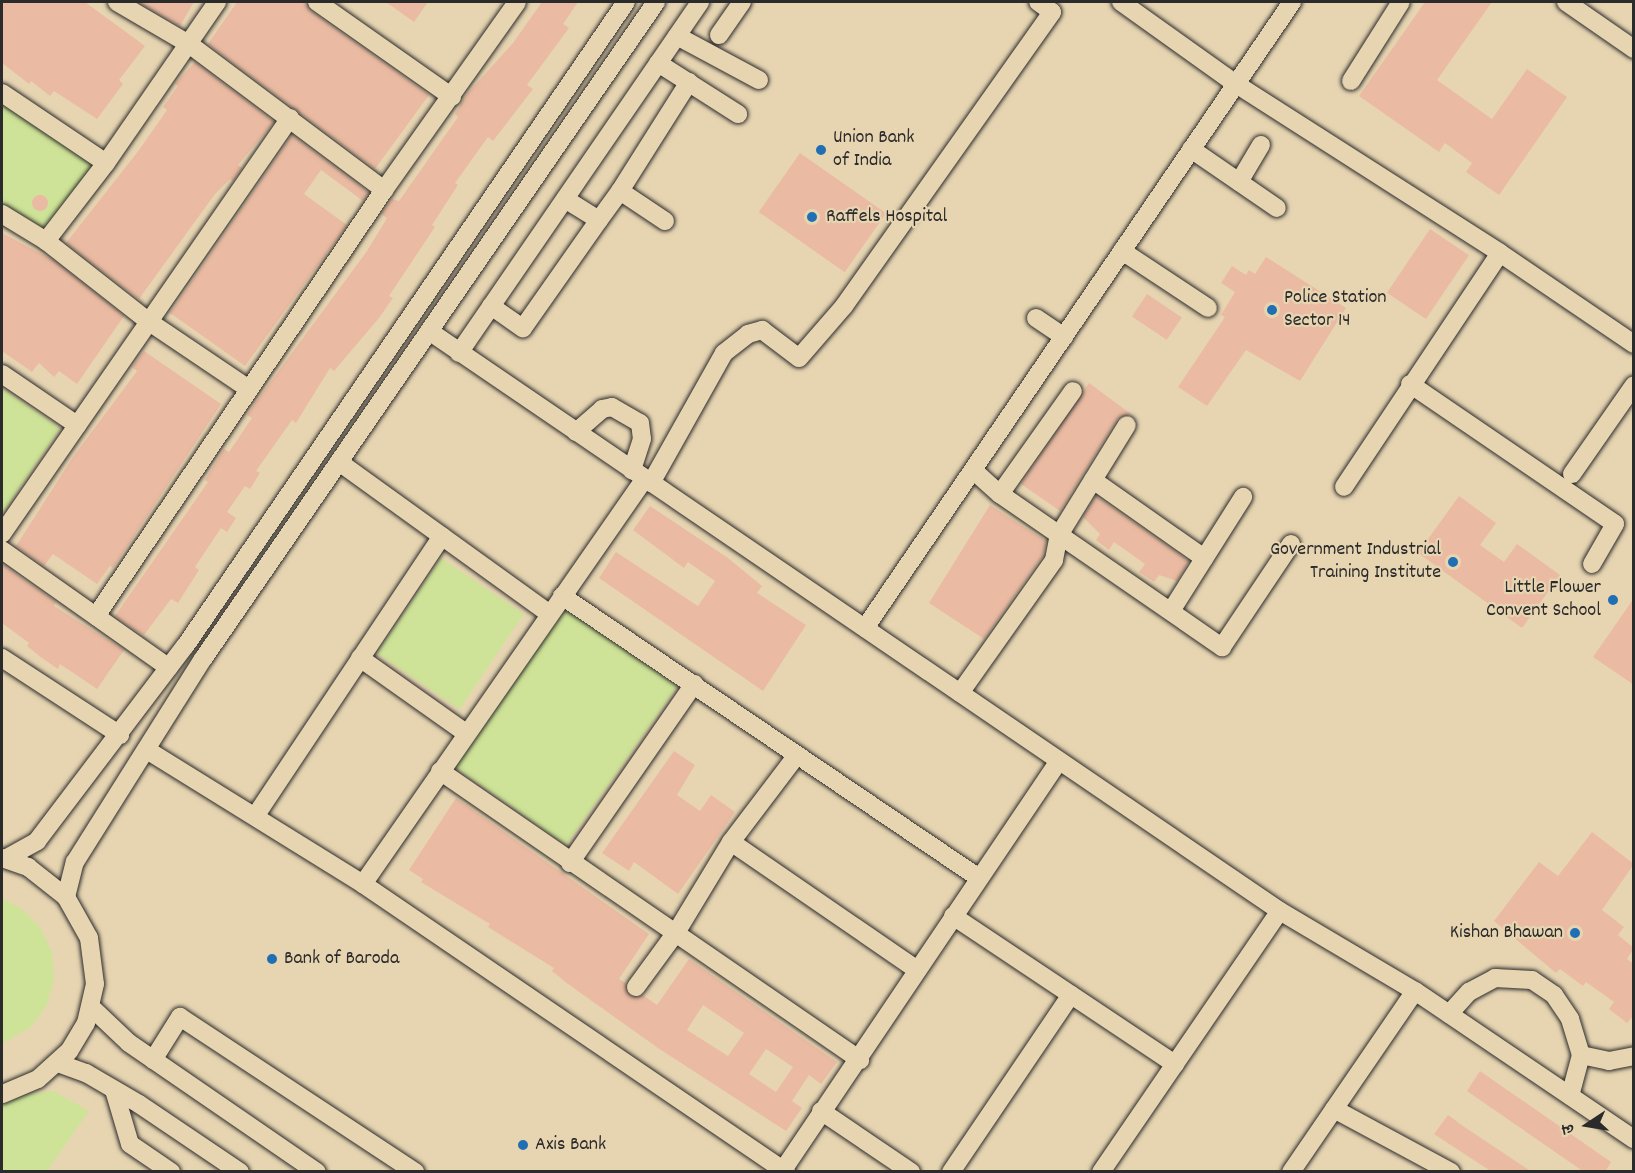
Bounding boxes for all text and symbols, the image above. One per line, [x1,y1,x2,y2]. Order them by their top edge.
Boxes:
place label: Union Bank of India [833,126,915,173]
marker: Union Bank of India [814,143,828,157]
place label: Raffels Hospital [826,205,947,229]
marker: Raffels Hospital [803,208,821,226]
place label: Police Station Sector 14 [1284,286,1387,333]
marker: Police Station Sector 14 [1265,303,1279,317]
place label: Government Industrial Training Institute [1270,538,1441,585]
marker: Government Industrial Training Institute [1446,555,1460,569]
place label: Little Flower Convent School [1486,576,1601,623]
marker: Little Flower Convent School [1606,593,1620,607]
place label: Kishan Bhawan [1450,921,1563,945]
marker: Kishan Bhawan [1568,926,1582,940]
place label: Bank of Baroda [284,947,399,971]
marker: Bank of Baroda [265,952,279,966]
north arrow [1557,1095,1617,1155]
text: उ [1557,1122,1581,1136]
place label: Axis Bank [535,1133,606,1157]
marker: Axis Bank [516,1138,530,1152]

